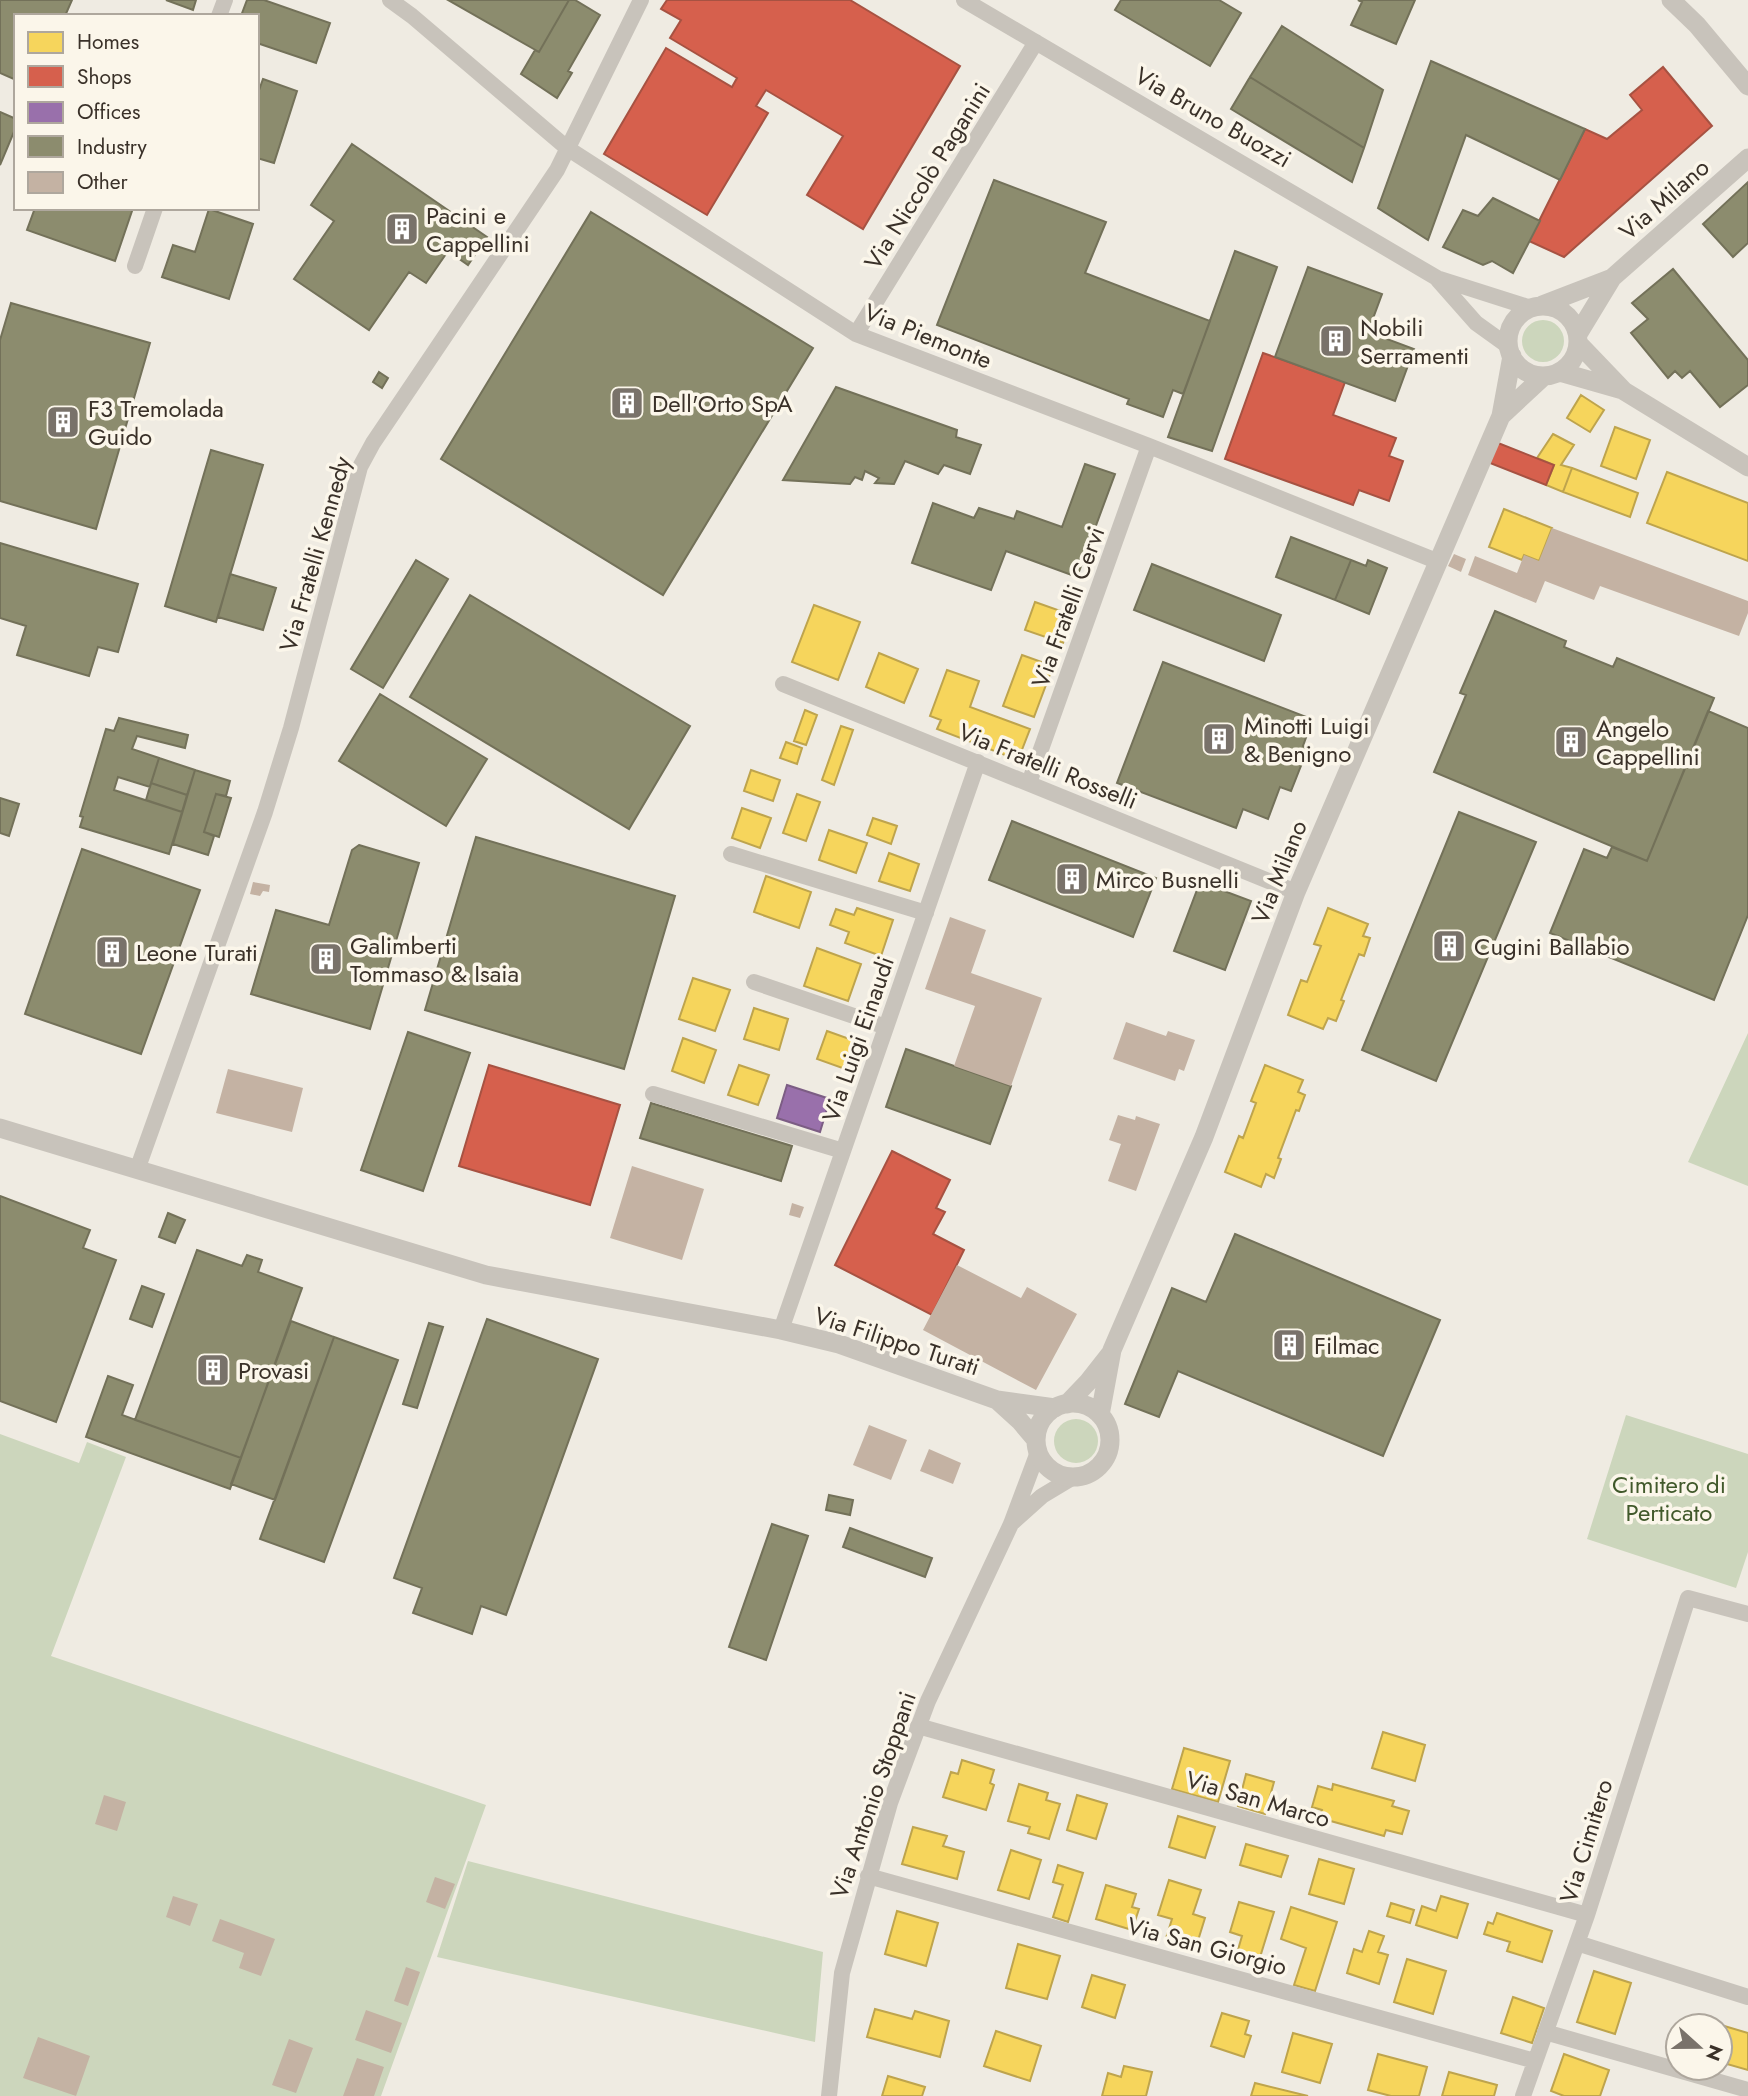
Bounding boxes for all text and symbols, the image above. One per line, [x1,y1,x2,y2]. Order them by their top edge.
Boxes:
legend [14,14,259,210]
text: Homes [77,27,139,57]
street label: Via Bruno Buozzi [1128,58,1298,176]
text: Shops [77,62,131,92]
street label: Via Niccolò Paganini [855,76,999,276]
text: Offices [77,97,140,127]
text: Industry [77,132,148,162]
street label: Via Milano [1611,150,1717,248]
text: Other [77,167,128,197]
place label: Pacini e Cappellini [426,198,530,261]
building icon: Pacini e Cappellini [383,210,421,248]
street label: Via Piemonte [859,294,997,378]
place label: Nobili Serramenti [1360,310,1469,373]
building icon: Nobili Serramenti [1317,322,1355,360]
building icon: Dell'Orto SpA [608,384,646,422]
place label: Dell'Orto SpA [652,386,793,421]
place label: F3 Tremolada Guido [88,391,224,454]
building icon: F3 Tremolada Guido [44,403,82,441]
street label: Via Fratelli Kennedy [270,452,360,656]
street label: Via Fratelli Cervi [1023,521,1113,693]
place label: Minotti Luigi & Benigno [1244,708,1369,771]
place label: Angelo Cappellini [1596,711,1700,774]
street label: Via Fratelli Rosselli [953,714,1143,818]
building icon: Minotti Luigi & Benigno [1200,720,1238,758]
building icon: Angelo Cappellini [1552,723,1590,761]
street label: Via Milano [1242,815,1316,929]
building icon: Mirco Busnelli [1053,860,1091,898]
place label: Mirco Busnelli [1096,862,1239,897]
building icon: Cugini Ballabio [1430,927,1468,965]
place label: Galimberti Tommaso & Isaia [350,928,519,991]
place label: Cugini Ballabio [1474,929,1630,964]
building icon: Leone Turati [93,933,131,971]
place label: Leone Turati [136,935,258,970]
building icon: Galimberti Tommaso & Isaia [307,940,345,978]
street label: Via Luigi Einaudi [813,951,903,1127]
street label: Via Filippo Turati [810,1298,984,1384]
building icon: Filmac [1270,1326,1308,1364]
place label: Filmac [1314,1328,1380,1363]
building icon: Provasi [194,1351,232,1389]
place label: Provasi [238,1353,309,1388]
park label: Cimitero di Perticato [1612,1467,1726,1530]
street label: Via Antonio Stoppani [821,1687,925,1903]
street label: Via San Marco [1182,1762,1334,1836]
street label: Via Cimitero [1551,1775,1621,1907]
street label: Via San Giorgio [1123,1908,1291,1984]
north arrow [1664,2012,1734,2082]
text: N [1699,2041,1730,2065]

